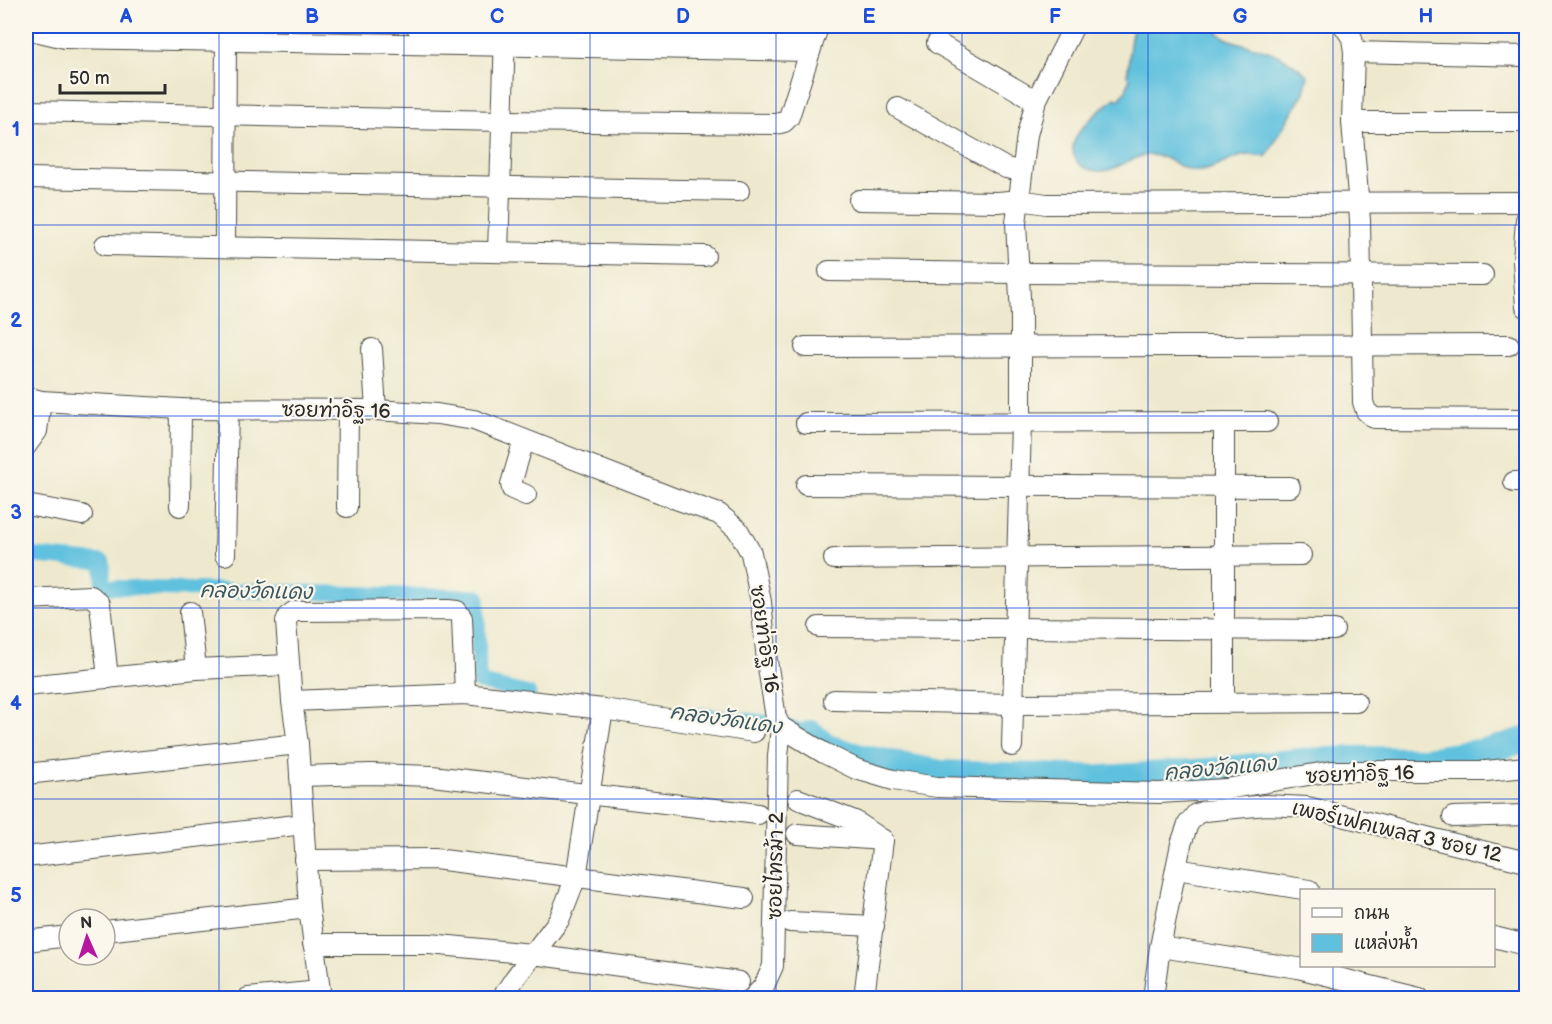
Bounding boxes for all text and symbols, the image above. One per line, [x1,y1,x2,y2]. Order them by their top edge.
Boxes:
text: A [119,5,133,29]
text: B [305,5,319,29]
text: C [490,5,504,29]
text: D [676,5,690,29]
text: E [863,5,876,29]
text: F [1049,5,1061,29]
text: G [1233,5,1248,29]
text: H [1419,5,1433,29]
scale bar [60,57,165,95]
text: 50 m [69,68,110,89]
text: 1 [12,118,20,142]
text: 2 [10,309,22,333]
street label: ซอยท่าอิฐ 16 [281,396,391,425]
text: 3 [10,501,22,525]
water label: คลองวัดแดง [200,578,314,605]
street label: ซอยท่าอิฐ 16 [744,583,785,695]
text: 4 [10,692,22,716]
water label: คลองวัดแดง [668,699,785,740]
water label: คลองวัดแดง [1163,751,1278,786]
street label: ซอยท่าอิฐ 16 [1305,759,1415,790]
street label: เพอร์เฟคเพลส 3 ซอย 12 [1290,794,1505,868]
street label: ซอยไทรม้า 2 [761,812,789,920]
text: 5 [10,884,22,908]
legend [1300,889,1495,967]
text: ถนน [1354,903,1389,924]
north arrow [57,907,117,967]
text: N [80,914,93,933]
text: แหล่งน้ำ [1354,926,1418,954]

